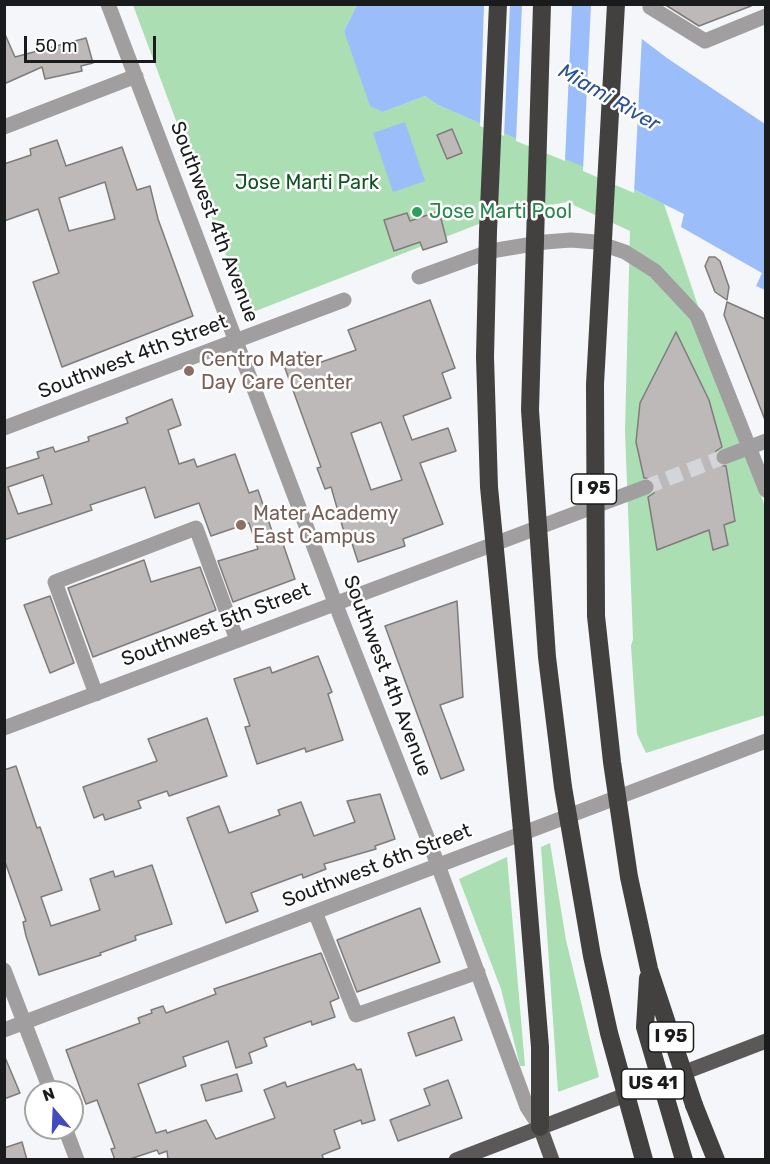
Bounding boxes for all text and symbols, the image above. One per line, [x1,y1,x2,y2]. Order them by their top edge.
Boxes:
scale bar [27,24,159,62]
text: 50 m [35,35,78,57]
water label: Miami River [554,59,664,137]
street label: Southwest 4th Avenue [165,118,263,326]
park label: Jose Marti Park [235,171,379,195]
place label: Jose Marti Pool [429,200,572,224]
marker: Jose Marti Pool [410,205,424,219]
street label: Southwest 4th Street [35,310,231,404]
place label: Centro Mater Day Care Center [201,348,353,395]
marker: Centro Mater Day Care Center [182,364,196,378]
road number: I 95 [572,474,616,504]
place label: Mater Academy East Campus [253,502,398,549]
marker: Mater Academy East Campus [234,518,248,532]
street label: Southwest 4th Avenue [338,572,436,780]
street label: Southwest 5th Street [118,578,314,672]
street label: Southwest 6th Street [279,819,475,913]
road number: I 95 [648,1022,694,1052]
road number: US 41 [622,1069,684,1099]
north arrow [24,1080,84,1140]
text: N [40,1084,57,1105]

